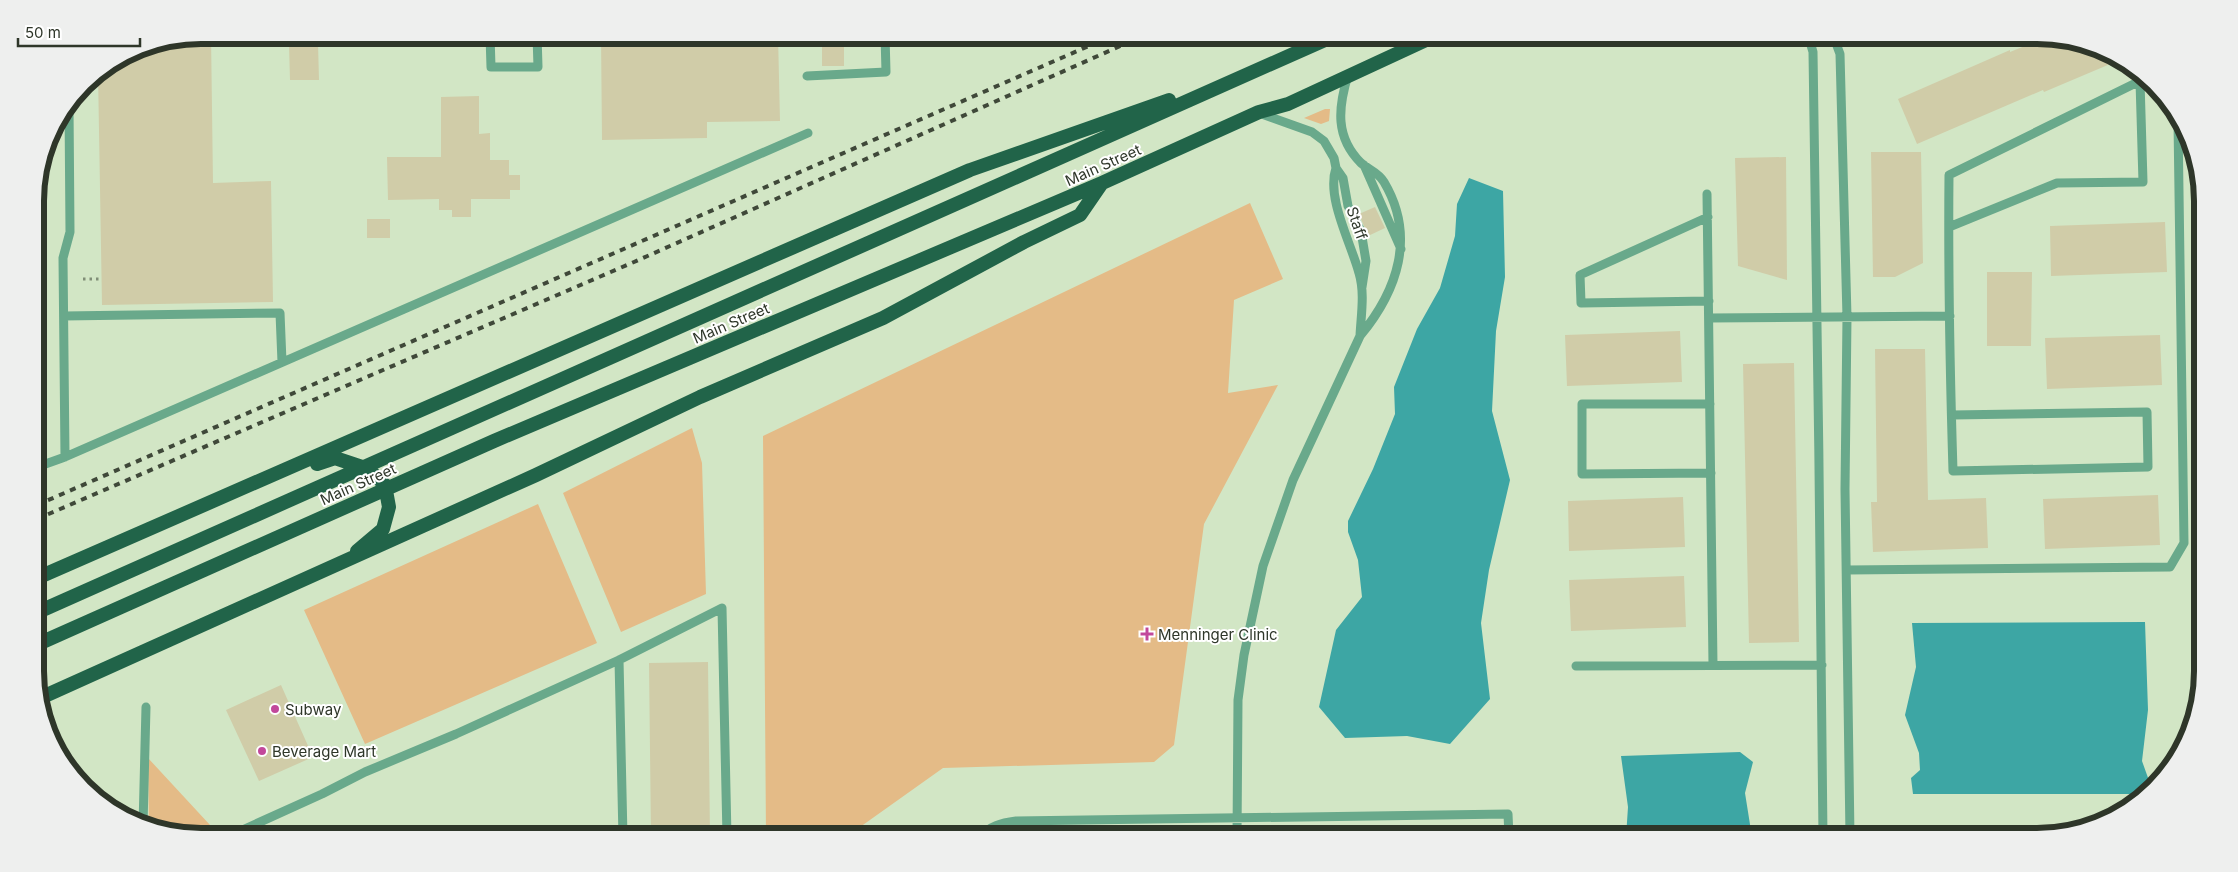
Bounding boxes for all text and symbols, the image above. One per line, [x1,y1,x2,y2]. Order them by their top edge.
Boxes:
scale bar [18,15,140,47]
text: 50 m [25,23,61,42]
street label: Main Street [1062,140,1144,190]
street label: Staff [1343,204,1372,242]
street label: Main Street [690,298,772,348]
street label: Main Street [317,459,399,509]
place label: Menninger Clinic [1158,625,1278,644]
marker: Menninger Clinic [1140,627,1154,641]
place label: Subway [285,700,342,719]
marker: Subway [269,703,281,715]
place label: Beverage Mart [272,742,376,761]
marker: Beverage Mart [256,745,268,757]

